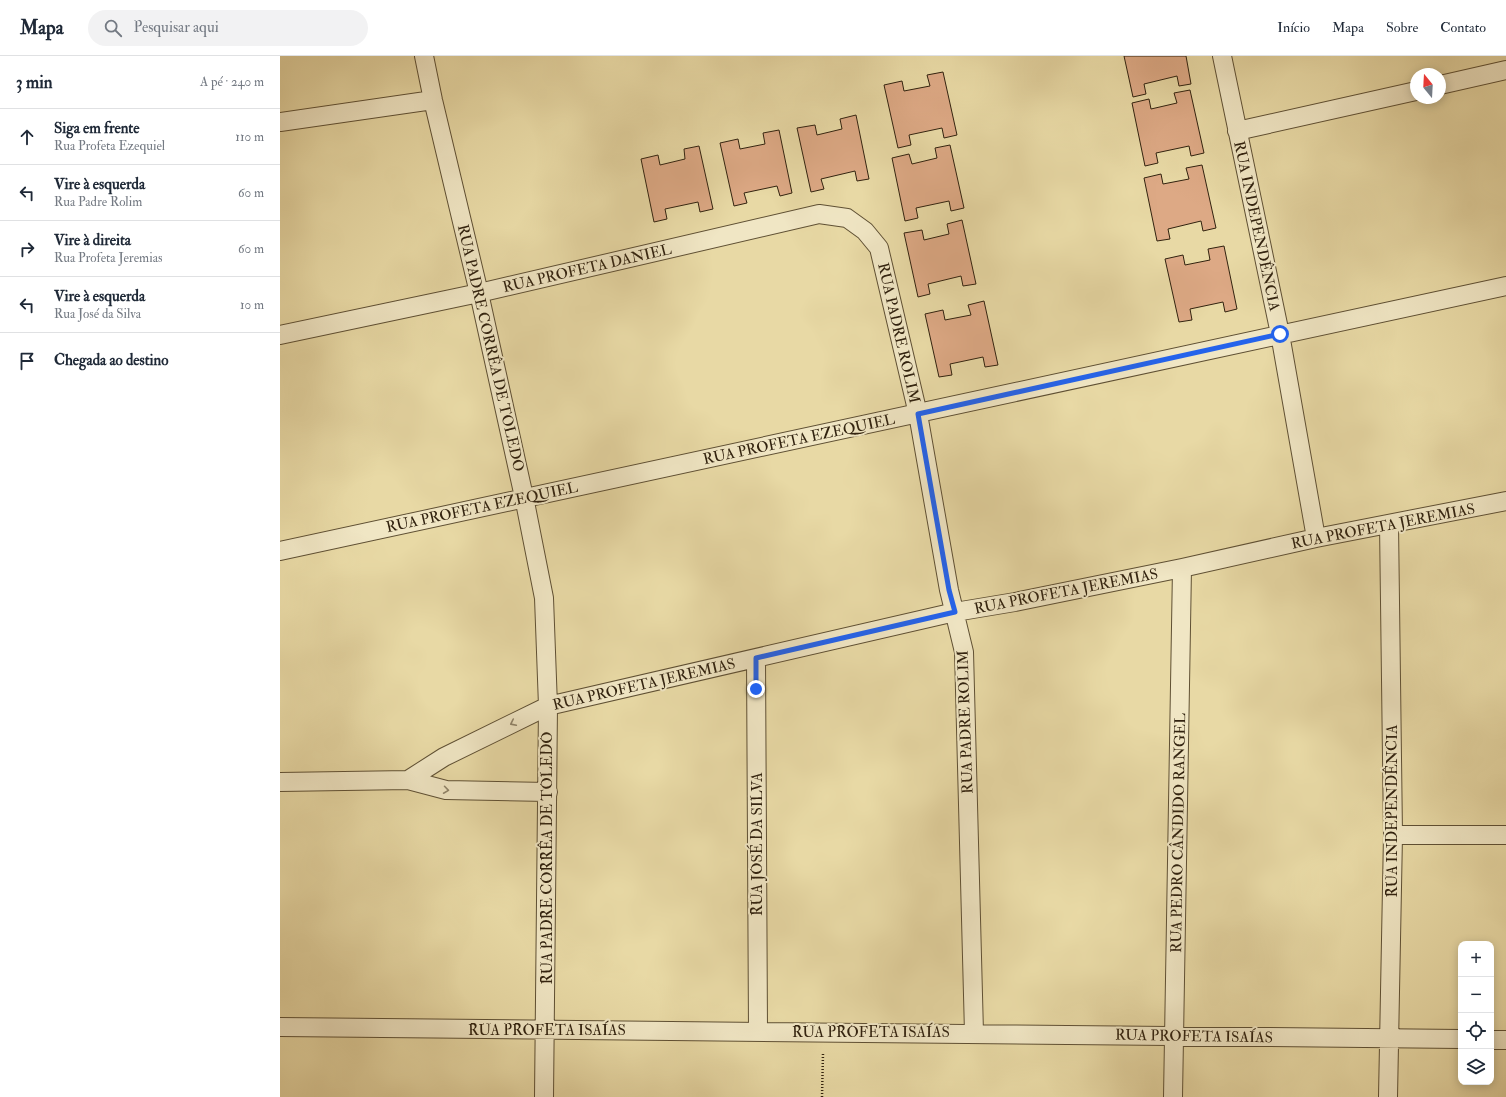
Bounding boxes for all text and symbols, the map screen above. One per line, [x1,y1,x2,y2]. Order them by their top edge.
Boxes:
search box [88,10,368,46]
text: Mapa [20,16,64,40]
icon: search [102,17,124,39]
text: Pesquisar aqui [134,18,219,37]
text: Início [1277,19,1310,36]
text: Mapa [1332,19,1364,36]
text: Sobre [1386,19,1418,36]
text: Contato [1440,19,1486,36]
north arrow [1410,68,1446,104]
text: 3 min [16,72,53,93]
text: A pé · 240 m [200,74,264,90]
text: Siga em frente [54,119,140,138]
icon: ahead [16,126,38,148]
text: 110 m [235,129,264,145]
text: Rua Profeta Ezequiel [54,138,165,154]
street label: RUA INDEPENDÊNCIA [1229,139,1285,313]
text: Vire à esquerda [54,175,145,194]
icon: left [16,182,38,204]
text: 60 m [238,185,264,201]
text: Rua Padre Rolim [54,194,142,210]
street label: RUA PADRE CORRÊA DE TOLEDO [453,222,529,474]
text: Vire à direita [54,231,131,250]
icon: right [16,238,38,260]
street label: RUA PROFETA DANIEL [501,240,674,297]
text: 60 m [238,241,264,257]
text: Rua Profeta Jeremias [54,250,162,266]
street label: RUA PADRE ROLIM [873,261,924,405]
text: Vire à esquerda [54,287,145,306]
icon: left [16,294,38,316]
text: 10 m [240,297,264,313]
text: Rua José da Silva [54,306,141,322]
route start [1271,325,1289,343]
icon: arrive [16,350,38,372]
text: Chegada ao destino [54,351,169,370]
street label: RUA PROFETA EZEQUIEL [701,410,897,469]
street label: RUA PROFETA EZEQUIEL [384,478,580,537]
street label: RUA PROFETA JEREMIAS [1290,499,1477,555]
street label: RUA PROFETA JEREMIAS [973,564,1160,620]
street label: RUA PADRE ROLIM [953,650,978,794]
street label: RUA PROFETA JEREMIAS [551,654,738,716]
route end [747,680,765,698]
street label: RUA PEDRO CÂNDIDO RANGEL [1166,713,1190,953]
one-way arrow [510,718,517,726]
street label: RUA INDEPENDÊNCIA [1382,724,1402,898]
street label: RUA PADRE CORRÊA DE TOLEDO [537,731,557,985]
street label: RUA JOSÉ DA SILVA [746,772,768,916]
one-way arrow [443,785,449,794]
map controls [1458,941,1494,1085]
button: + [1458,941,1494,977]
button: − [1458,977,1494,1013]
button: locate [1458,1013,1494,1049]
street label: RUA PROFETA ISAÍAS [468,1020,626,1040]
street label: RUA PROFETA ISAÍAS [792,1022,950,1042]
street label: RUA PROFETA ISAÍAS [1115,1025,1273,1047]
button: layers [1458,1049,1494,1085]

